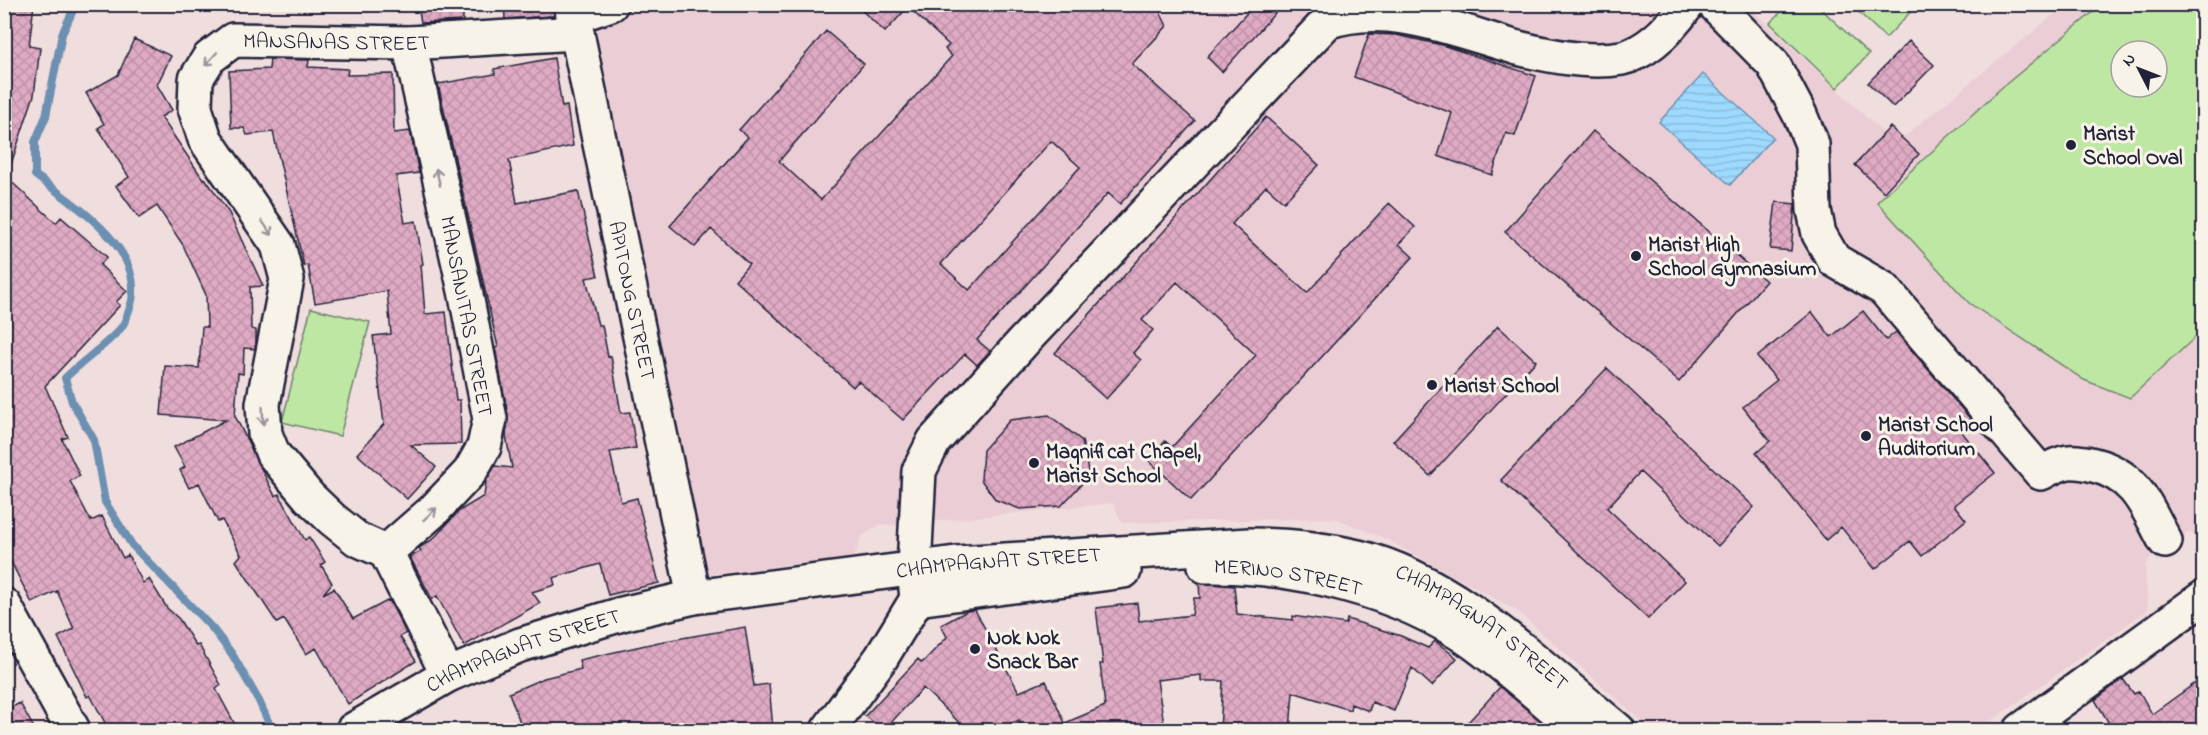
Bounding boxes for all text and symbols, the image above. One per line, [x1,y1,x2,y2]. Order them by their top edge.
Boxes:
street label: MANSANAS STREET [243,27,431,60]
north arrow [2109,39,2169,99]
text: N [2117,48,2142,72]
one-way arrow [204,52,218,67]
place label: Marist School Oval [2083,120,2183,174]
marker: Marist School Oval [2064,138,2078,152]
one-way arrow [432,168,444,187]
street label: MANSANITAS STREET [431,214,499,419]
street label: APITONG STREET [599,219,662,383]
one-way arrow [261,220,273,236]
place label: Marist High School Gymnasium [1648,231,1816,287]
marker: Marist High School Gymnasium [1629,249,1643,263]
place label: Marist School [1444,372,1559,402]
marker: Marist School [1425,378,1439,392]
one-way arrow [258,406,269,426]
place label: Marist School Auditorium [1878,411,1993,465]
marker: Marist School Auditorium [1859,429,1873,443]
place label: Magnificat Chapel, Marist School [1046,438,1201,492]
marker: Magnificat Chapel, Marist School [1027,456,1041,470]
one-way arrow [422,506,437,521]
street label: CHAMPAGNAT STREET [895,541,1102,588]
street label: MERINO STREET [1213,553,1365,605]
street label: CHAMPAGNAT STREET [1390,558,1574,699]
street label: CHAMPAGNAT STREET [421,602,624,702]
place label: Nok Nok Snack Bar [987,624,1078,678]
marker: Nok Nok Snack Bar [968,642,982,656]

